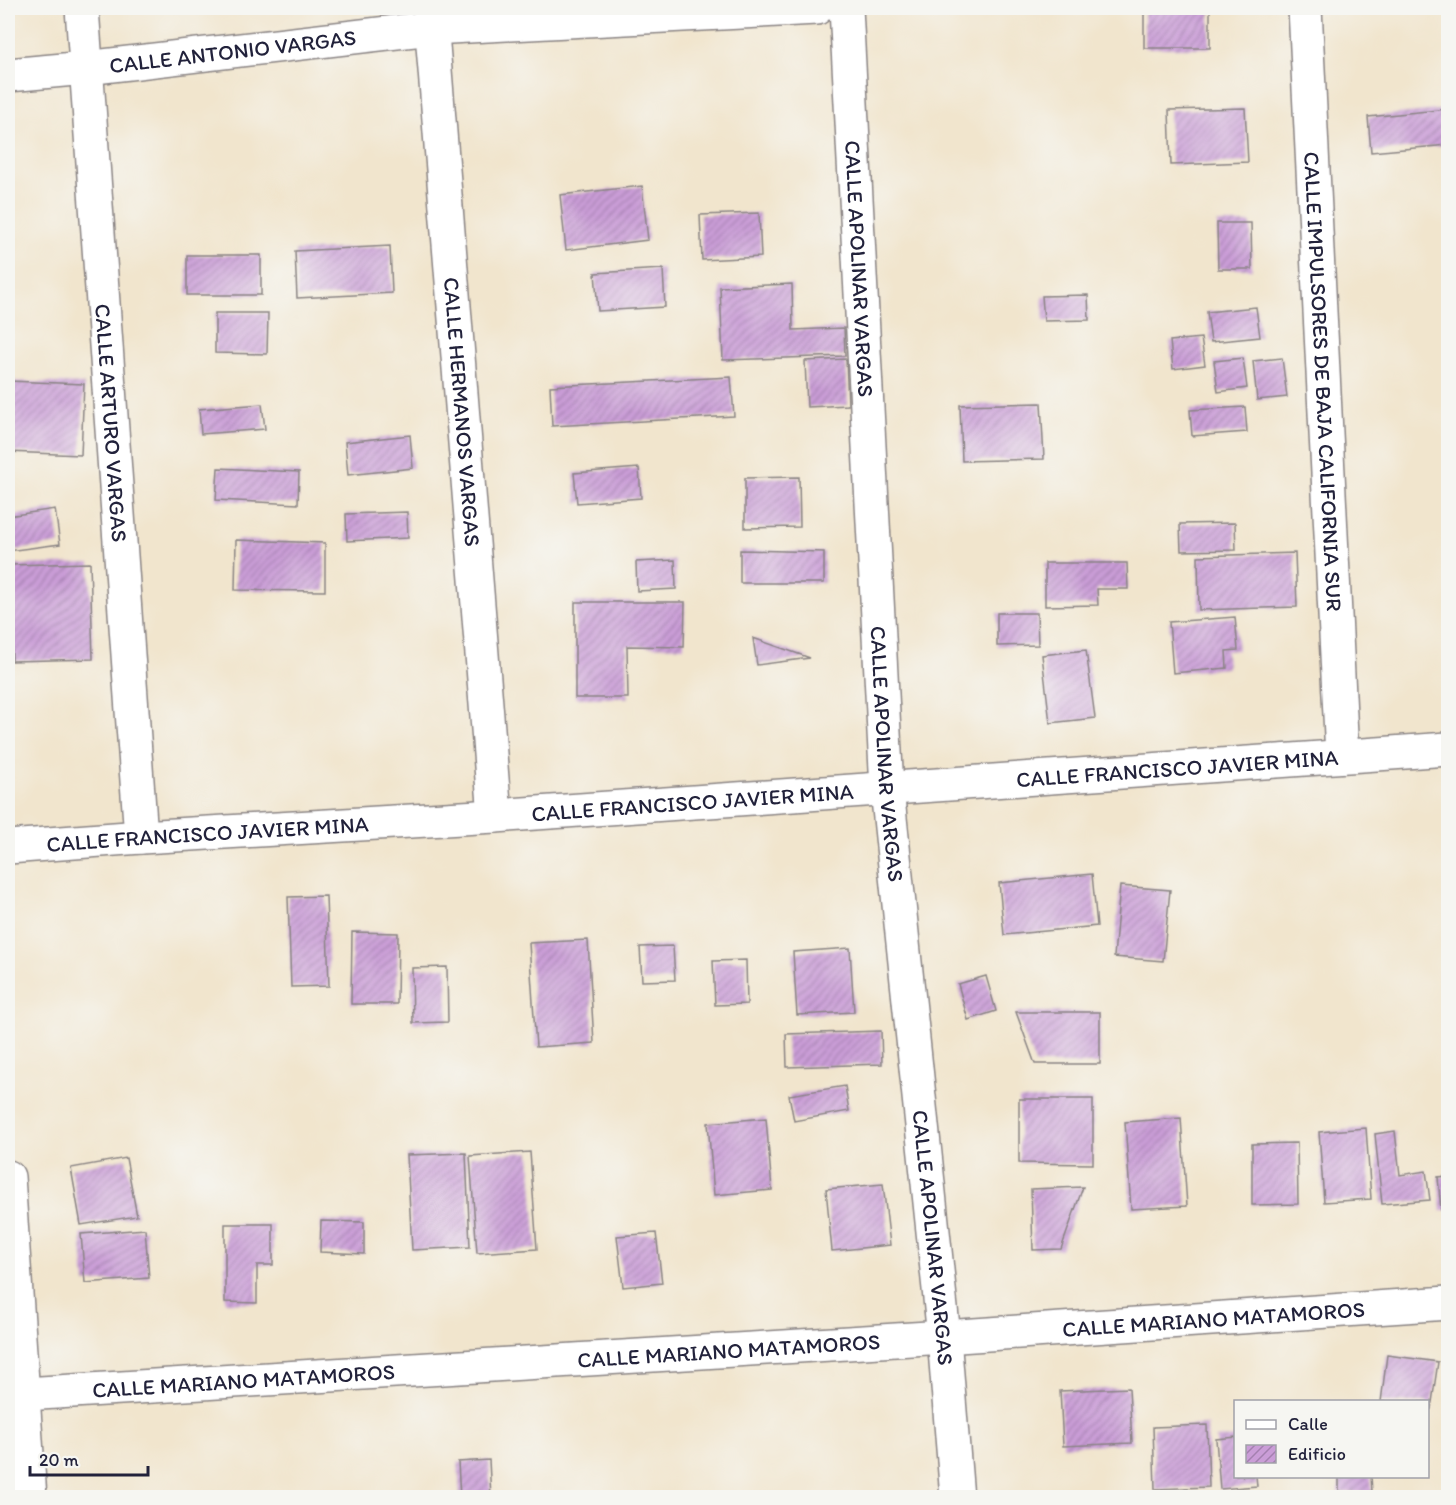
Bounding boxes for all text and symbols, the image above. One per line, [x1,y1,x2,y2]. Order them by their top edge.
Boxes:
street label: CALLE ANTONIO VARGAS [108,23,358,79]
street label: CALLE APOLINAR VARGAS [839,140,880,398]
street label: CALLE IMPULSORES DE BAJA CALIFORNIA SUR [1299,151,1348,612]
street label: CALLE HERMANOS VARGAS [438,276,487,547]
street label: CALLE ARTURO VARGAS [90,303,133,543]
street label: CALLE APOLINAR VARGAS [865,625,910,883]
street label: CALLE FRANCISCO JAVIER MINA [1015,743,1339,793]
street label: CALLE FRANCISCO JAVIER MINA [531,777,854,827]
street label: CALLE FRANCISCO JAVIER MINA [45,810,369,858]
street label: CALLE APOLINAR VARGAS [907,1108,960,1366]
street label: CALLE MARIANO MATAMOROS [1061,1295,1366,1342]
street label: CALLE MARIANO MATAMOROS [576,1327,881,1373]
street label: CALLE MARIANO MATAMOROS [91,1358,396,1403]
legend [1234,1400,1429,1478]
text: Calle [1288,1413,1328,1435]
scale bar [30,1439,148,1477]
text: Edificio [1288,1443,1346,1465]
text: 20 m [39,1449,79,1471]

